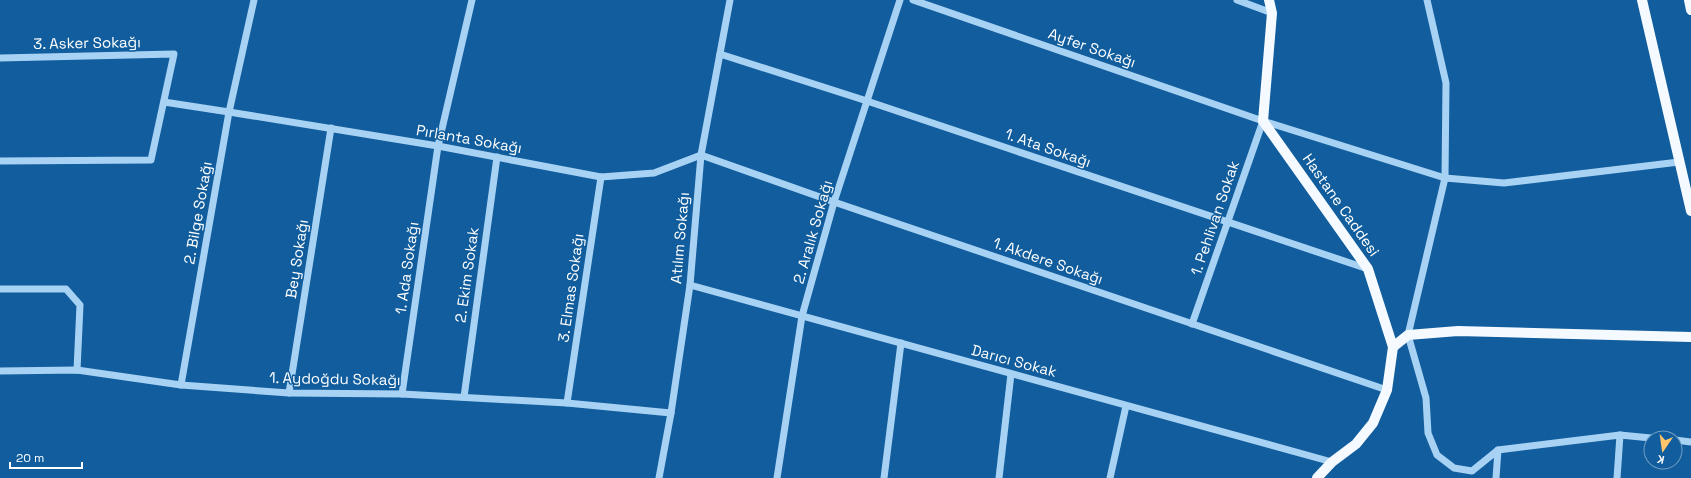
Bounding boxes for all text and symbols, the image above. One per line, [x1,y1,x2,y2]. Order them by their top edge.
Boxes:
street label: Ayfer Sokağı [1046,24,1138,71]
street label: 3. Asker Sokağı [33,32,141,53]
street label: Pırlanta Sokağı [415,120,523,157]
street label: 1. Ata Sokağı [1003,124,1094,171]
street label: Hastane Caddesi [1299,150,1384,260]
street label: 1. Pehlivan Sokak [1186,158,1243,278]
street label: 2. Bilge Sokağı [179,160,216,266]
street label: 2. Aralık Sokağı [789,178,836,286]
street label: Atılım Sokağı [666,191,693,285]
street label: Bey Sokağı [281,218,312,300]
street label: 1. Ada Sokağı [391,221,422,315]
street label: 2. Ekim Sokak [450,226,483,324]
street label: 3. Elmas Sokağı [553,232,588,344]
street label: 1. Akdere Sokağı [991,233,1106,288]
street label: Darıcı Sokak [969,340,1059,381]
street label: 1. Aydoğdu Sokağı [269,368,401,389]
north arrow [1643,430,1683,470]
scale bar [10,444,82,470]
text: 20 m [16,450,44,466]
text: K [1656,452,1666,467]

